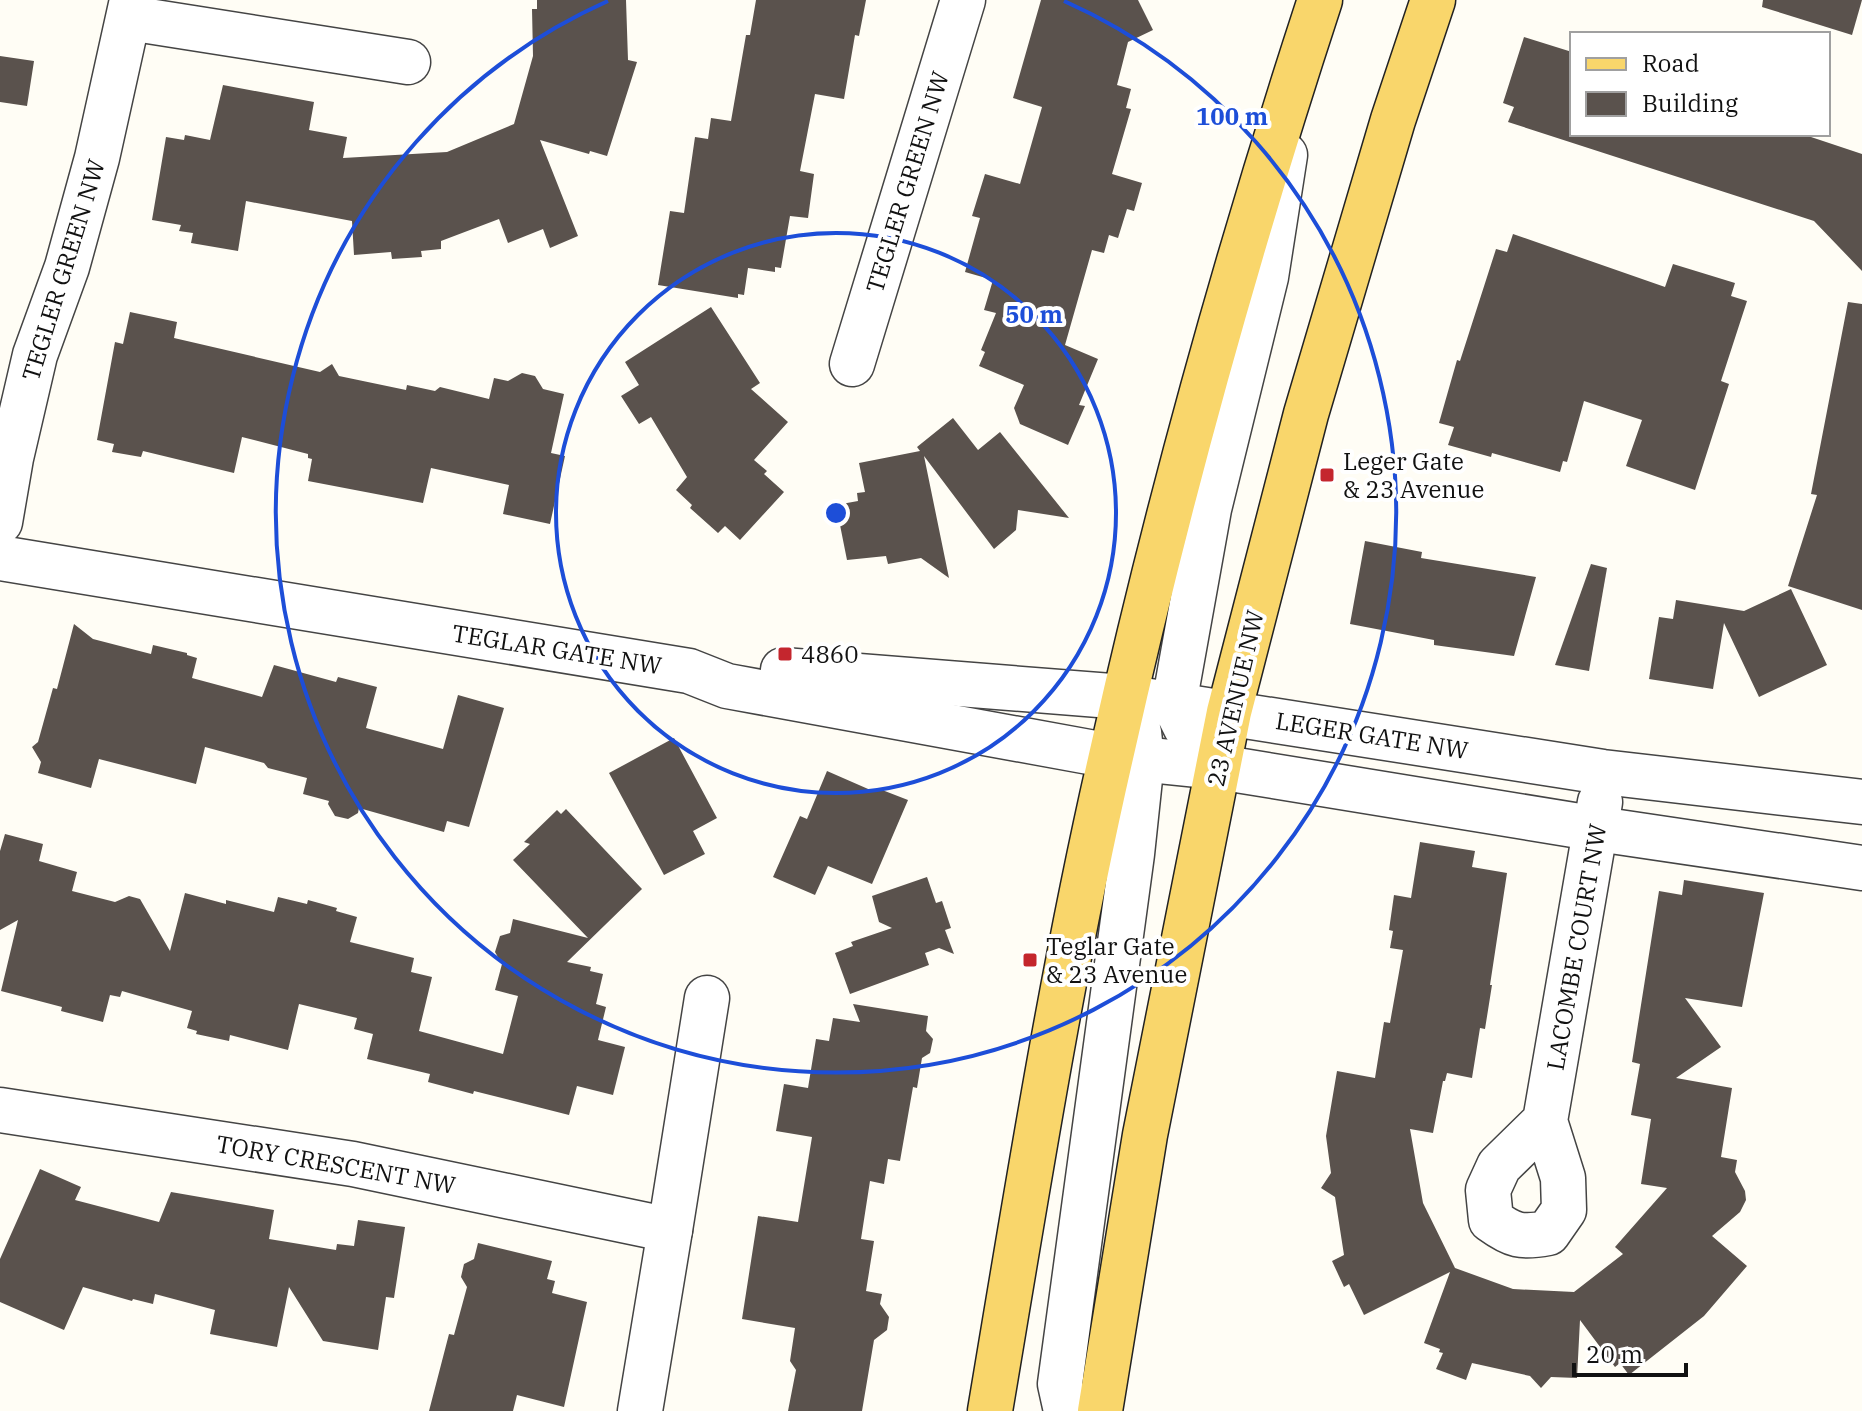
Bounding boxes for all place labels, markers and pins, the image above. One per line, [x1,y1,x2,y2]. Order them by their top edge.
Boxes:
place label: Leger Gate & 23 Avenue [1343,445,1484,505]
marker: Leger Gate & 23 Avenue [1318,466,1336,484]
centre of rings [822,499,850,527]
place label: 4860 [801,638,859,670]
marker: 4860 [776,645,794,663]
place label: Teglar Gate & 23 Avenue [1046,930,1187,990]
marker: Teglar Gate & 23 Avenue [1021,951,1039,969]

